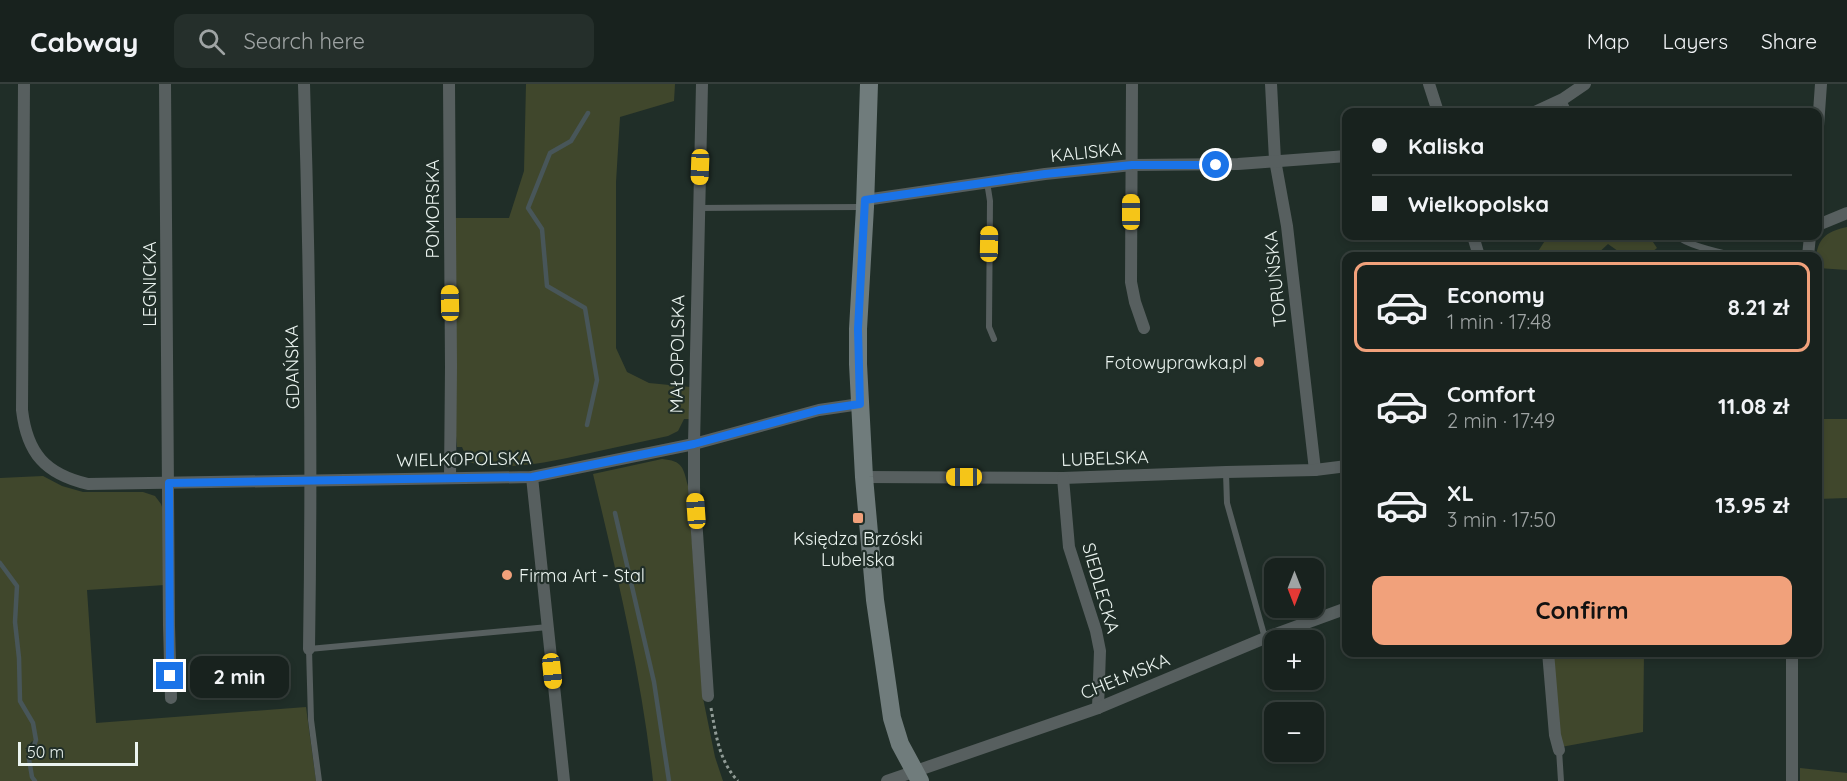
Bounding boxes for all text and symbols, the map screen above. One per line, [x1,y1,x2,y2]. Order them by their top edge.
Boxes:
search box [174,14,594,68]
text: Cabway [30,24,138,59]
icon: search [195,25,228,58]
text: Search here [243,27,365,55]
text: Map [1587,28,1630,54]
text: Layers [1663,28,1728,54]
text: Share [1761,28,1817,54]
text: Kaliska [1408,132,1484,160]
street label: KALISKA [1049,137,1123,167]
car [690,149,710,185]
route start [1202,151,1229,178]
street label: POMORSKA [421,159,444,259]
text: Wielkopolska [1408,190,1549,218]
car [1122,194,1140,230]
car [980,226,998,262]
street label: TORUŃSKA [1259,230,1291,328]
street label: LEGNICKA [138,241,161,327]
icon: car [1375,280,1429,334]
text: Economy [1447,281,1545,309]
car [441,285,459,321]
text: 8.21 zł [1728,293,1789,321]
street label: MAŁOPOLSKA [664,294,690,414]
text: 1 min · 17:48 [1447,309,1552,334]
street label: GDAŃSKA [280,324,304,409]
place label: Fotowyprawka.pl [1105,351,1247,374]
marker: Fotowyprawka.pl [1252,355,1266,369]
icon: car [1375,379,1429,433]
text: Comfort [1447,380,1536,408]
text: 11.08 zł [1718,392,1789,420]
text: 2 min · 17:49 [1447,408,1555,433]
street label: LUBELSKA [1061,445,1149,471]
street label: WIELKOPOLSKA [396,446,532,472]
car [946,468,982,486]
icon: car [1375,478,1429,532]
text: XL [1447,479,1474,507]
text: 13.95 zł [1715,491,1789,519]
car [686,492,706,530]
text: 3 min · 17:50 [1447,507,1556,532]
marker: Księdza Brzóski Lubelska [851,511,865,525]
place label: Księdza Brzóski Lubelska [793,527,923,571]
street label: SIEDLECKA [1077,540,1125,636]
north arrow [1264,558,1324,618]
map controls [1264,558,1324,762]
place label: Firma Art - Stal [519,564,645,587]
marker: Firma Art - Stal [500,568,514,582]
button: Confirm [1372,576,1792,645]
button: + [1264,630,1324,690]
street label: CHEŁMSKA [1077,648,1173,704]
car [541,652,563,690]
callout: 2 min [191,655,290,697]
route end [156,662,183,689]
text: 2 min [213,664,266,689]
button: − [1264,702,1324,762]
scale bar [18,739,138,766]
text: 50 m [27,742,64,762]

